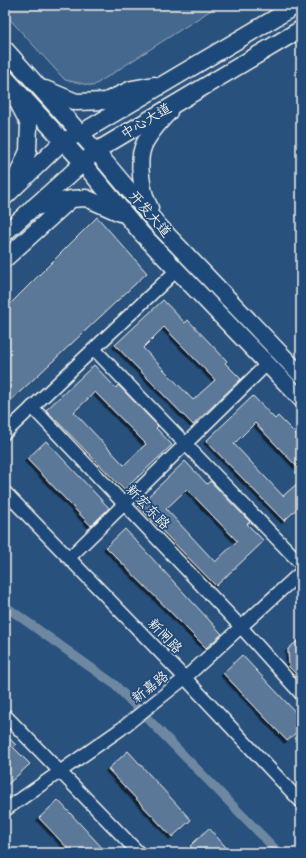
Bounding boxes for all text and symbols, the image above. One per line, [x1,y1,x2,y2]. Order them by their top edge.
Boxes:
street label: 中心大道 [116,96,176,146]
street label: 开发大道 [122,185,178,243]
street label: 新宏东路 [120,478,176,536]
street label: 新闸路 [141,612,189,660]
street label: 新嘉路 [126,664,174,710]

